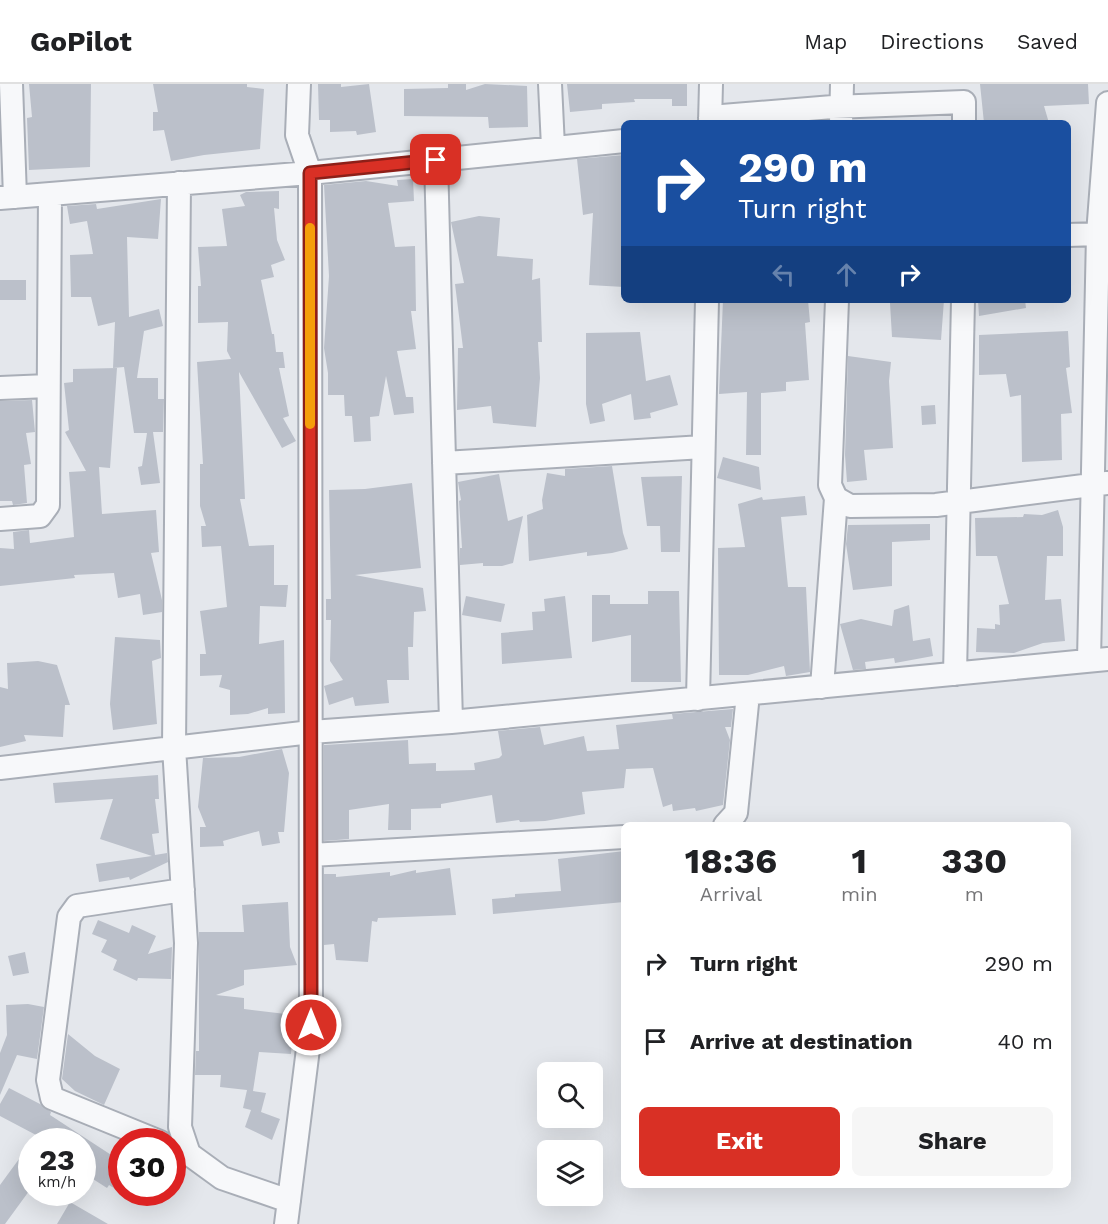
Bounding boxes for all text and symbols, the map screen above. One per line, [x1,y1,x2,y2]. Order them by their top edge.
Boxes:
text: GoPilot [30,25,132,58]
text: Map [804,29,847,54]
text: Directions [880,29,984,54]
text: Saved [1017,29,1078,54]
pin [410,134,461,185]
icon: arrive [419,143,452,176]
text: 290 m [738,143,868,192]
icon: right [639,144,717,222]
text: Turn right [738,193,867,225]
icon: left [767,258,800,291]
icon: ahead [830,258,863,291]
icon: right [893,258,926,291]
text: 18:36 [685,840,777,882]
text: 1 [852,840,867,882]
text: 330 [941,840,1007,882]
text: Arrival [700,882,762,906]
text: min [841,882,878,906]
text: m [965,882,984,906]
icon: right [639,947,672,980]
text: Turn right [690,951,797,976]
text: 290 m [984,951,1053,976]
position arrow [279,993,343,1057]
icon: arrive [639,1025,672,1058]
text: Arrive at destination [690,1029,913,1054]
text: 40 m [997,1029,1053,1054]
map controls [537,1062,603,1206]
button: search [537,1062,603,1128]
button: Exit [639,1107,840,1176]
button: Share [852,1107,1053,1176]
speed limit sign: 30 [108,1128,186,1206]
button: layers [537,1140,603,1206]
text: 23 [39,1142,75,1177]
text: km/h [38,1173,76,1191]

